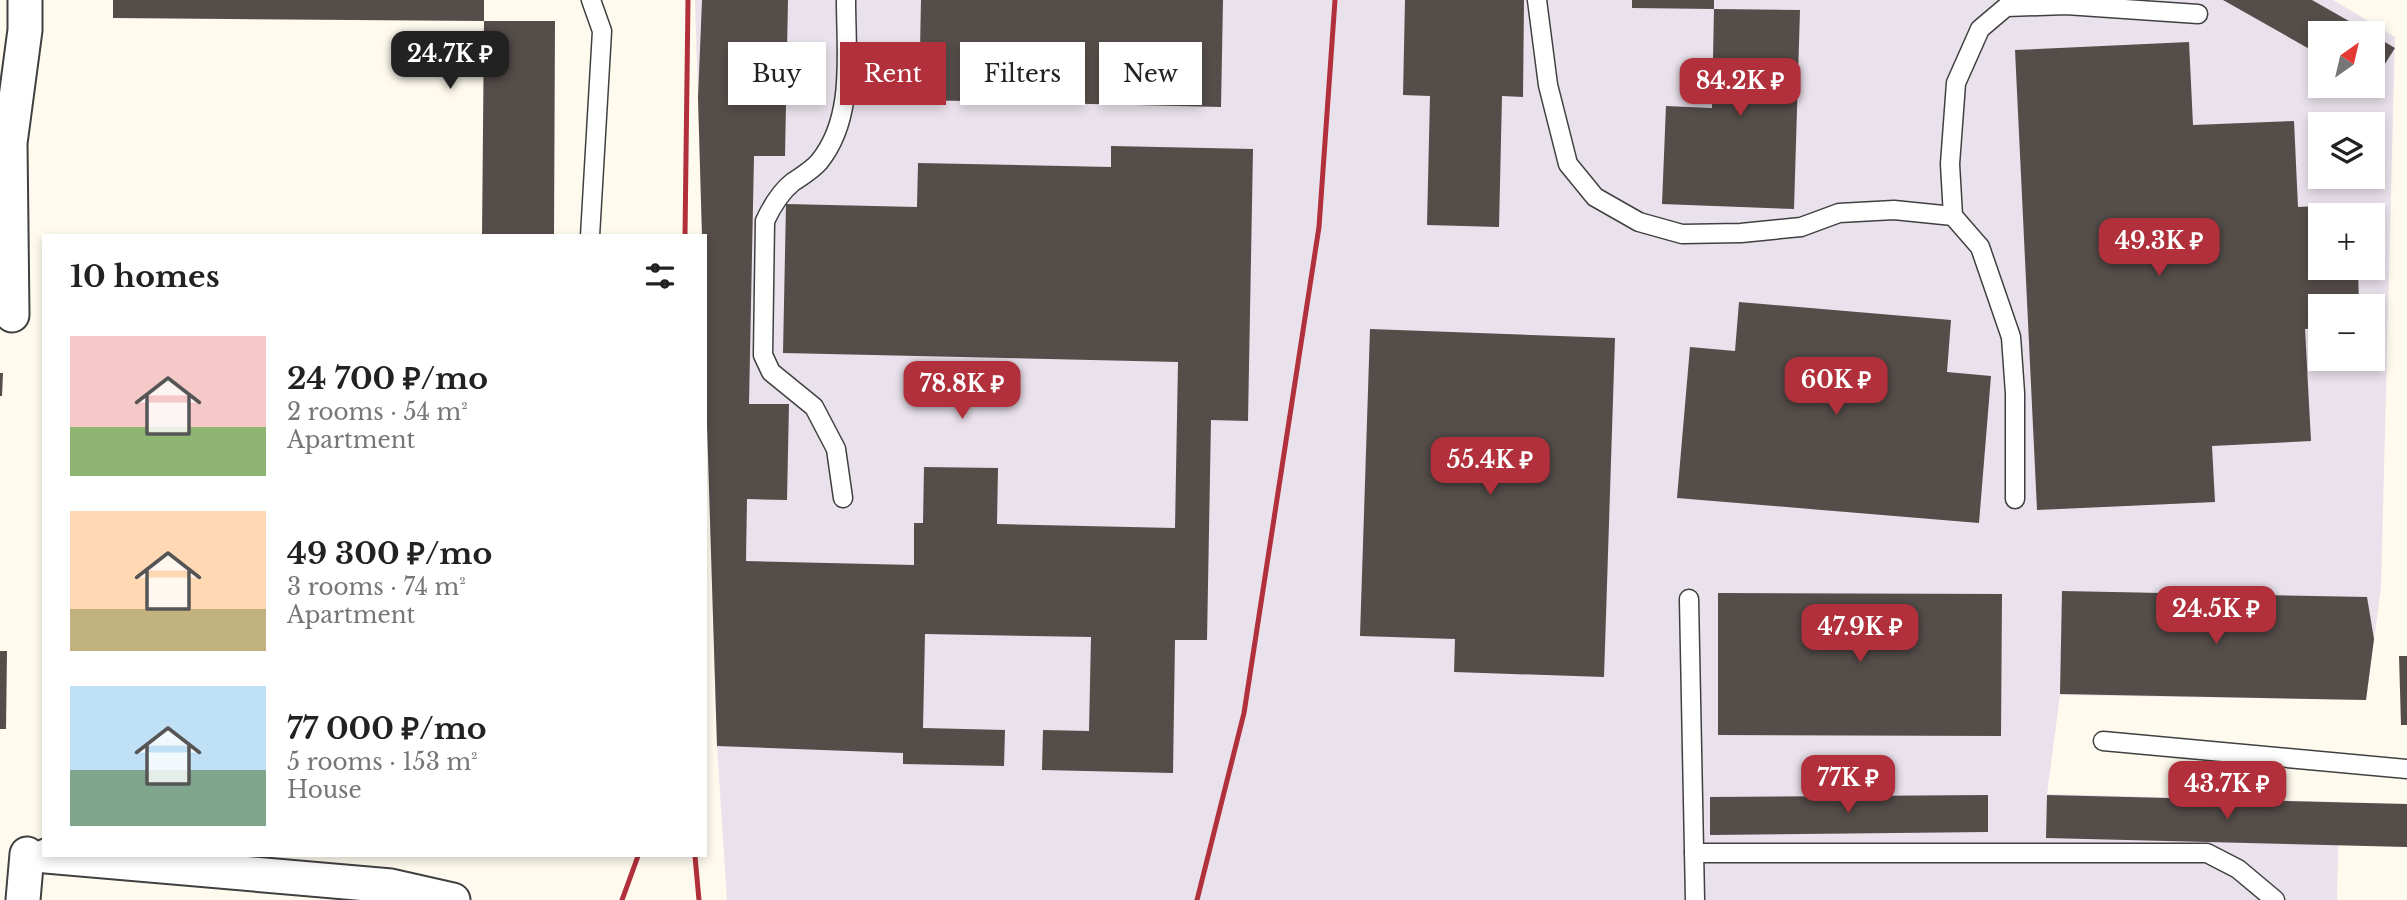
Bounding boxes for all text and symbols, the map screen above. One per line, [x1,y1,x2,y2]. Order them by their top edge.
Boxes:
north arrow [2308,21,2385,98]
map controls [2308,21,2385,371]
pin: 24.7K ₽ [385,32,515,91]
text: 24.7K ₽ [407,40,493,68]
chip: Buy [728,42,826,105]
chip: Rent [840,42,946,105]
chip: Filters [960,42,1085,105]
chip: New [1099,42,1202,105]
pin: 84.2K ₽ [1675,58,1805,118]
text: 84.2K ₽ [1696,67,1784,95]
button: layers [2308,112,2385,189]
button: + [2308,203,2385,280]
pin: 49.3K ₽ [2094,218,2224,278]
text: 49.3K ₽ [2115,227,2203,255]
icon: filters [641,257,679,295]
text: 10 homes [70,258,220,295]
button: − [2308,294,2385,371]
pin: 60K ₽ [1787,358,1885,417]
text: 24 700 ₽/mo [287,360,488,397]
pin: 78.8K ₽ [897,362,1027,421]
icon: home [126,364,210,448]
text: 60K ₽ [1801,366,1871,394]
text: 78.8K ₽ [920,370,1004,398]
text: 2 rooms · 54 m² [287,398,468,426]
text: Apartment [287,426,415,454]
pin: 55.4K ₽ [1425,438,1555,497]
text: 55.4K ₽ [1447,446,1533,474]
text: 49 300 ₽/mo [287,535,492,572]
icon: home [126,539,210,623]
text: 3 rooms · 74 m² [287,573,466,601]
pin: 24.5K ₽ [2151,586,2281,646]
text: 24.5K ₽ [2172,595,2260,623]
text: Apartment [287,601,415,629]
pin: 47.9K ₽ [1795,604,1925,664]
text: 47.9K ₽ [1817,613,1903,641]
text: 77 000 ₽/mo [287,710,487,747]
icon: home [126,714,210,798]
text: 5 rooms · 153 m² [287,748,478,776]
pin: 77K ₽ [1799,756,1897,815]
pin: 43.7K ₽ [2162,762,2292,821]
text: 77K ₽ [1817,764,1879,792]
text: 43.7K ₽ [2184,770,2270,798]
text: House [287,776,362,804]

